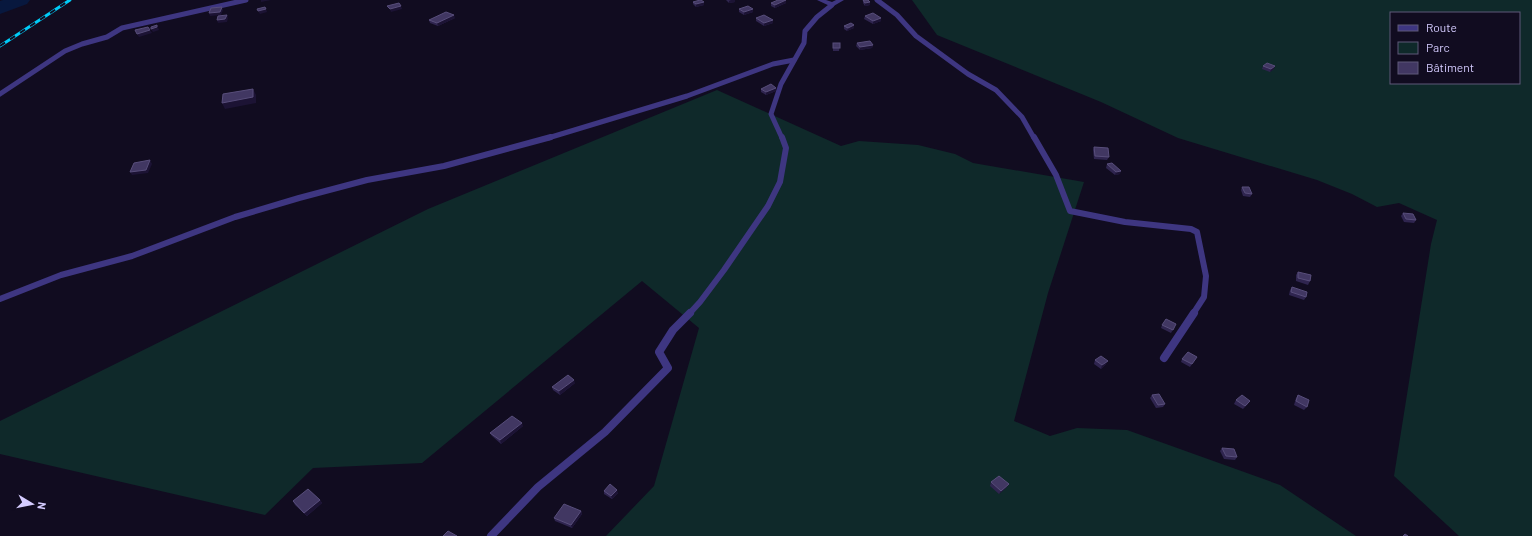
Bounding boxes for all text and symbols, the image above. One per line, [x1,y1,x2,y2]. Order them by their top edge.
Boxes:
legend [1390,12,1520,84]
text: Route [1426,20,1457,34]
text: Parc [1426,40,1450,54]
text: Bâtiment [1426,60,1474,74]
north arrow [12,484,52,524]
text: N [35,501,49,511]

